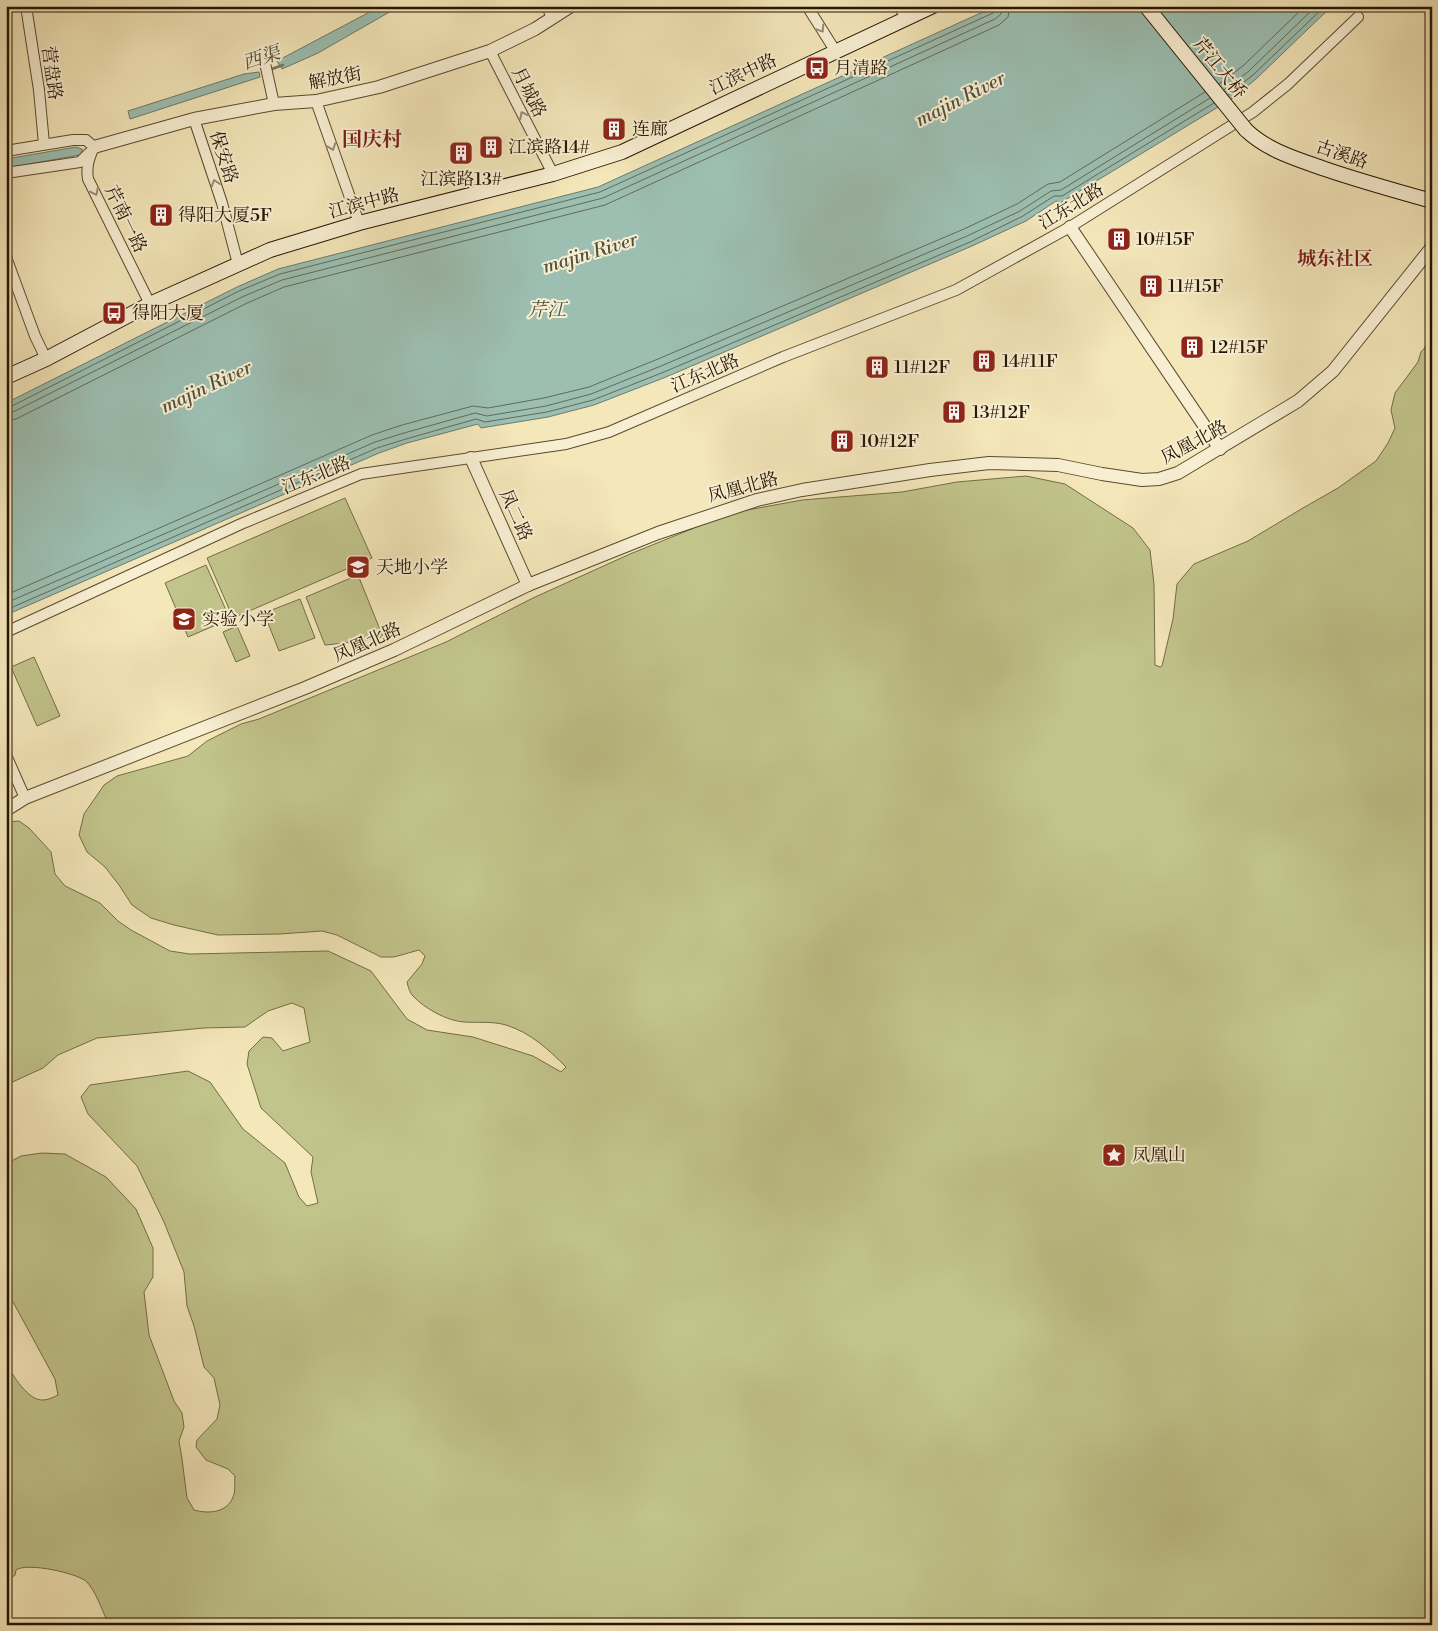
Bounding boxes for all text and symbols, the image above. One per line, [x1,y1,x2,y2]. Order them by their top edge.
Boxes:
one-way arrow [815,24,825,33]
street label: 芹江大桥 [1188,33,1251,104]
water label: 西渠 [240,40,286,75]
street label: 营盘路 [36,45,67,101]
street label: 江滨中路 [706,49,781,100]
bus stop icon: 月清路 [804,55,830,81]
place label: 月清路 [834,57,888,80]
street label: 解放街 [306,62,364,95]
street label: 月城路 [506,63,551,122]
water label: majin River [911,66,1010,132]
one-way arrow [519,111,529,120]
building icon: 连廊 [601,116,627,142]
place label: 连廊 [632,118,668,141]
street label: 保安路 [204,128,243,186]
district label: 国庆村 [342,128,402,153]
building icon: 江滨路14# [478,134,504,160]
street label: 古溪路 [1313,135,1371,174]
place label: 江滨路14# [508,136,590,159]
building icon: 江滨路13# [448,140,474,166]
one-way arrow [326,142,336,151]
place label: 江滨路13# [420,168,502,191]
street label: 江东北路 [1034,178,1108,235]
one-way arrow [211,180,221,188]
street label: 芹南一路 [99,182,152,257]
street label: 江滨中路 [326,183,402,224]
one-way arrow [89,187,99,196]
building icon: 得阳大厦5F [148,202,174,228]
place label: 得阳大厦5F [178,204,272,227]
building icon: 10#15F [1106,226,1132,252]
water label: majin River [540,227,641,279]
place label: 10#15F [1136,228,1195,251]
district label: 城东社区 [1297,247,1373,271]
building icon: 11#15F [1138,273,1164,299]
place label: 11#15F [1168,275,1224,298]
water label: 芹江 [528,298,569,322]
bus stop icon: 得阳大厦 [101,300,127,326]
place label: 得阳大厦 [132,302,204,325]
building icon: 12#15F [1179,334,1205,360]
place label: 12#15F [1210,336,1268,359]
building icon: 14#11F [971,348,997,374]
street label: 江东北路 [668,349,743,398]
place label: 14#11F [1002,350,1058,373]
building icon: 11#12F [864,354,890,380]
water label: majin River [157,355,257,418]
place label: 11#12F [894,356,950,379]
building icon: 13#12F [941,399,967,425]
place label: 13#12F [972,401,1030,424]
street label: 凤凰北路 [1157,415,1231,469]
building icon: 10#12F [829,428,855,454]
place label: 10#12F [860,430,919,453]
street label: 江东北路 [279,451,354,500]
street label: 凤凰北路 [705,467,781,508]
street label: 凤二路 [494,486,537,545]
school or university icon: 天地小学 [345,554,371,580]
place label: 天地小学 [376,556,448,579]
school or university icon: 实验小学 [171,606,197,632]
place label: 实验小学 [202,608,274,631]
street label: 凤凰北路 [330,617,405,668]
place icon: 凤凰山 [1101,1142,1127,1168]
place label: 凤凰山 [1132,1144,1186,1167]

